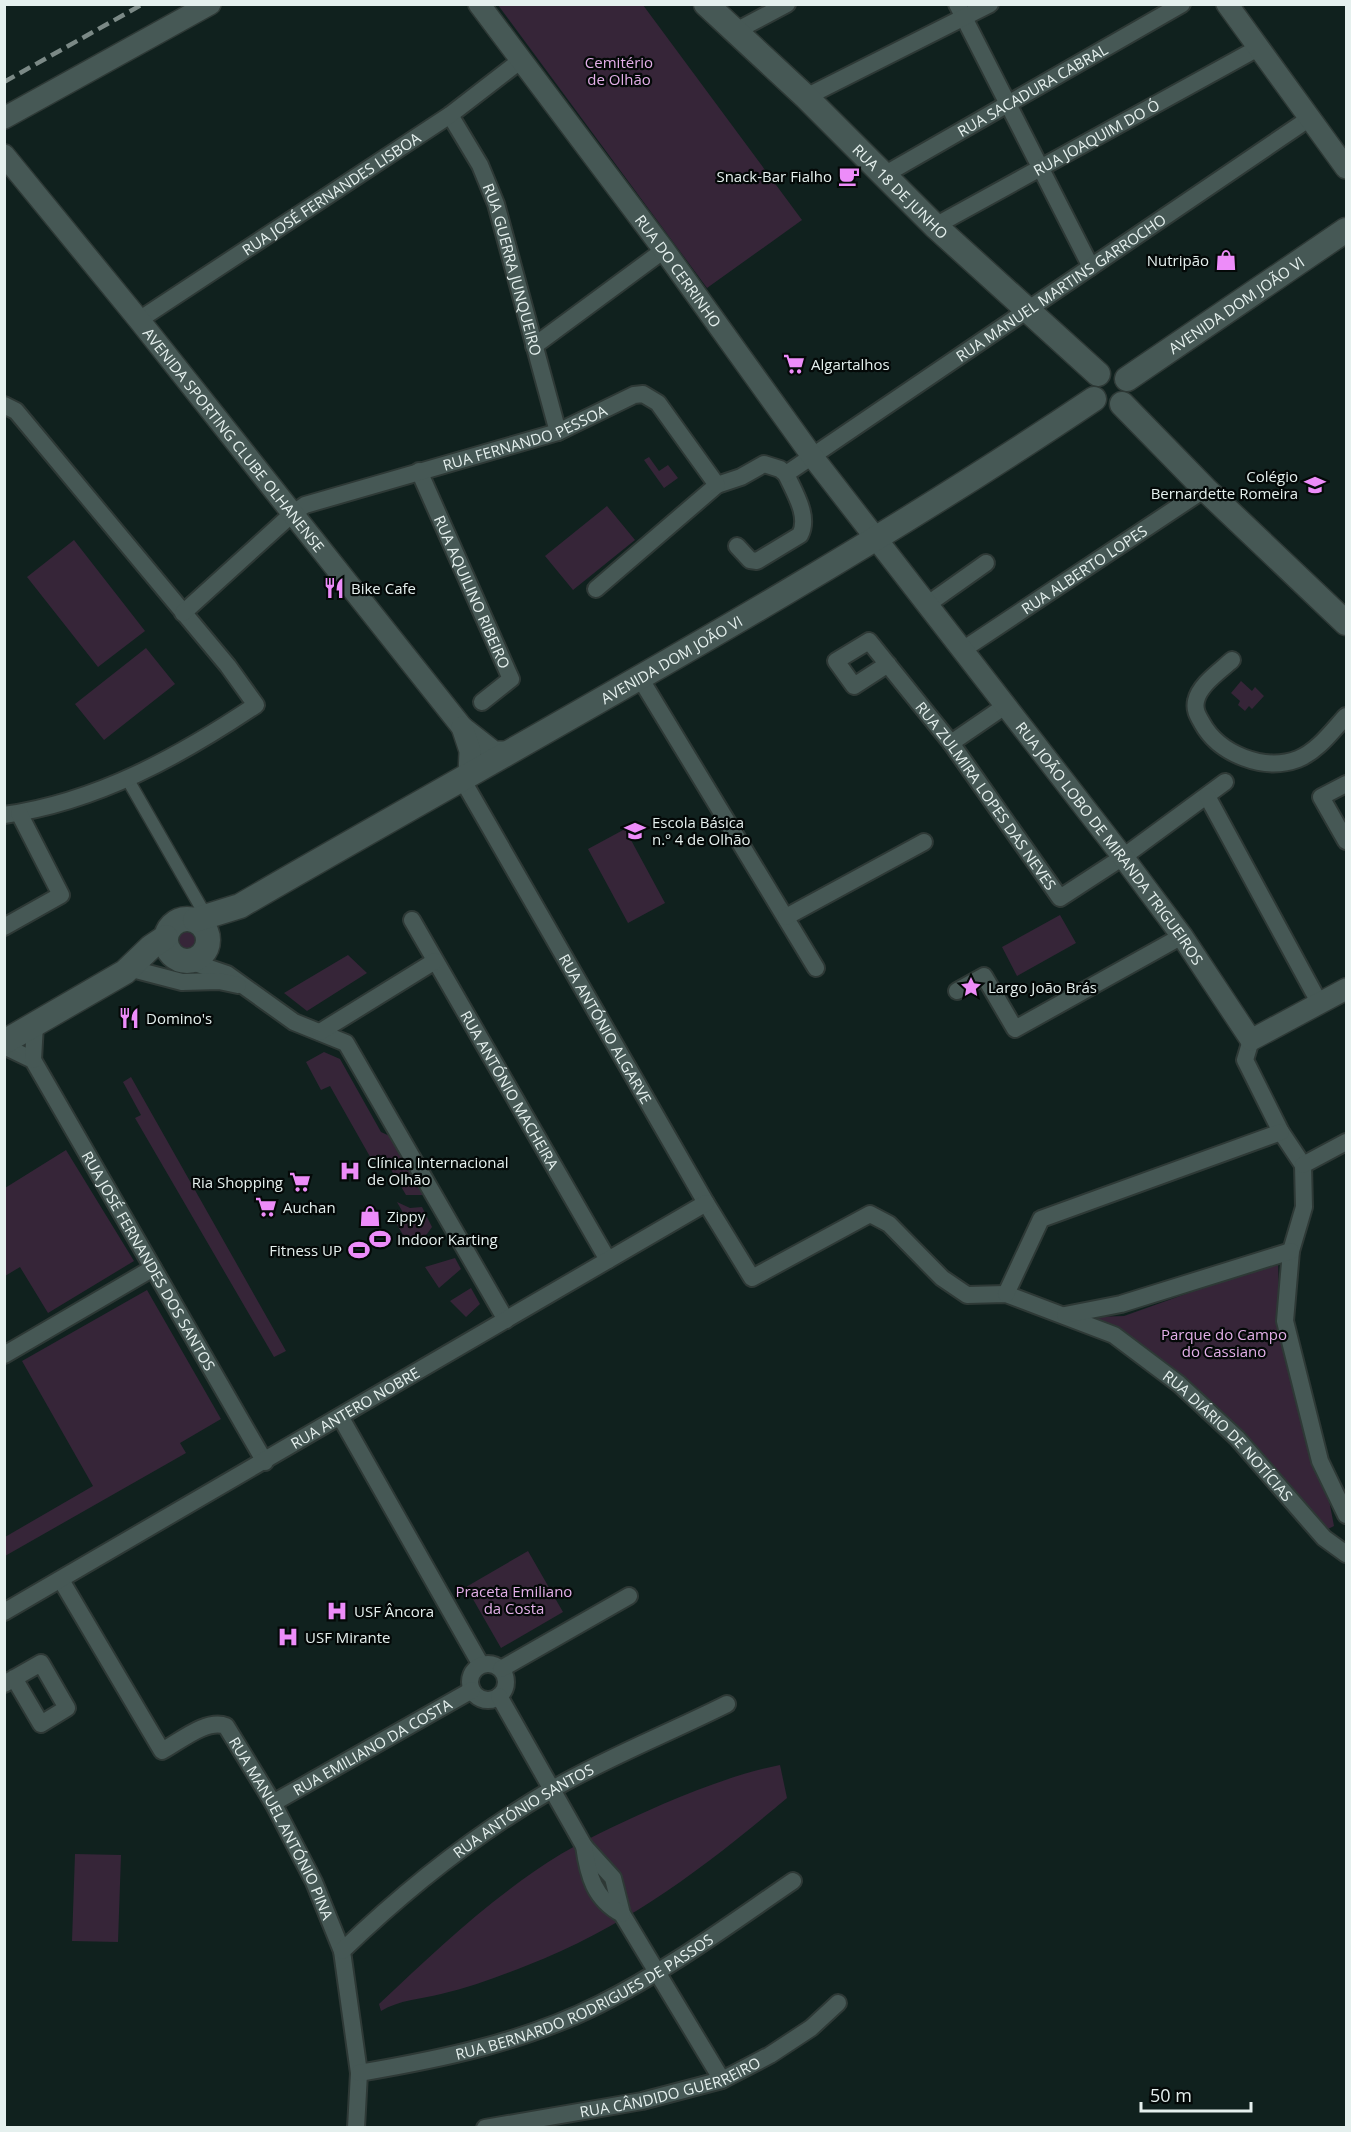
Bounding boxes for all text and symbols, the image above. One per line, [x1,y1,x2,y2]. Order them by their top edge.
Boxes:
street label: RUA SACADURA CABRAL [954,39,1111,141]
park label: Cemitério de Olhão [585,52,653,89]
street label: RUA JOAQUIM DO Ó [1030,94,1163,180]
street label: RUA JOSÉ FERNANDES LISBOA [238,127,425,259]
street label: RUA 18 DE JUNHO [848,139,952,243]
cafe icon: Snack-Bar Fialho [837,164,861,188]
place label: Snack-Bar Fialho [716,166,832,186]
street label: RUA GUERRA JUNQUEIRO [479,180,547,358]
street label: RUA MANUEL MARTINS GARROCHO [952,209,1170,366]
street label: RUA DO CERRINHO [631,210,726,331]
shop icon: Nutripão [1214,248,1238,272]
place label: Nutripão [1147,250,1209,270]
street label: AVENIDA DOM JOÃO VI [1164,251,1308,358]
street label: AVENIDA SPORTING CLUBE OLHANENSE [139,323,329,556]
supermarket icon: Algartalhos [782,352,806,376]
place label: Algartalhos [811,354,890,374]
street label: RUA FERNANDO PESSOA [440,400,610,475]
place label: Colégio Bernardette Romeira [1151,466,1298,503]
school or university icon: Colégio Bernardette Romeira [1303,473,1327,497]
street label: RUA AQUILINO RIBEIRO [430,512,515,671]
street label: RUA ALBERTO LOPES [1017,520,1151,618]
restaurant icon: Bike Cafe [322,576,346,600]
place label: Bike Cafe [351,578,416,598]
street label: AVENIDA DOM JOÃO VI [597,610,746,708]
street label: RUA ZULMIRA LOPES DAS NEVES [911,697,1061,894]
street label: RUA JOÃO LOBO DE MIRANDA TRIGUEIROS [1012,718,1208,968]
place label: Escola Básica n.º 4 de Olhão [652,812,751,849]
school or university icon: Escola Básica n.º 4 de Olhão [623,819,647,843]
street label: RUA ANTÓNIO ALGARVE [555,950,657,1107]
place icon: Largo João Brás [959,975,983,999]
place label: Largo João Brás [988,977,1097,997]
restaurant icon: Domino's [117,1006,141,1030]
street label: RUA ANTÓNIO MACHEIRA [456,1007,564,1173]
place label: Domino's [146,1008,212,1028]
street label: RUA JOSÉ FERNANDES DOS SANTOS [78,1147,220,1374]
place label: Clínica Internacional de Olhão [367,1152,509,1189]
hospital icon: Clínica Internacional de Olhão [338,1159,362,1183]
supermarket icon: Ria Shopping [288,1170,312,1194]
place label: Ria Shopping [192,1172,283,1192]
supermarket icon: Auchan [254,1195,278,1219]
place label: Auchan [283,1197,336,1217]
shop icon: Zippy [358,1204,382,1228]
place label: Zippy [387,1206,426,1226]
sports icon: Indoor Karting [368,1227,392,1251]
place label: Indoor Karting [397,1229,498,1249]
sports icon: Fitness UP [347,1238,371,1262]
place label: Fitness UP [269,1240,342,1260]
park label: Parque do Campo do Cassiano [1161,1324,1287,1361]
street label: RUA ANTERO NOBRE [287,1362,423,1453]
street label: RUA DIÁRIO DE NOTÍCIAS [1159,1366,1297,1505]
park label: Praceta Emiliano da Costa [456,1581,572,1618]
hospital icon: USF Âncora [325,1599,349,1623]
place label: USF Âncora [354,1601,434,1621]
hospital icon: USF Mirante [276,1625,300,1649]
place label: USF Mirante [305,1627,391,1647]
street label: RUA EMILIANO DA COSTA [289,1693,456,1800]
street label: RUA MANUEL ANTÓNIO PINA [225,1733,338,1923]
street label: RUA ANTÓNIO SANTOS [449,1759,597,1862]
street label: RUA BERNARDO RODRIGUES DE PASSOS [453,1929,717,2064]
street label: RUA CÂNDIDO GUERREIRO [578,2052,764,2122]
scale bar [1141,2075,1250,2113]
text: 50 m [1150,2083,1192,2107]

